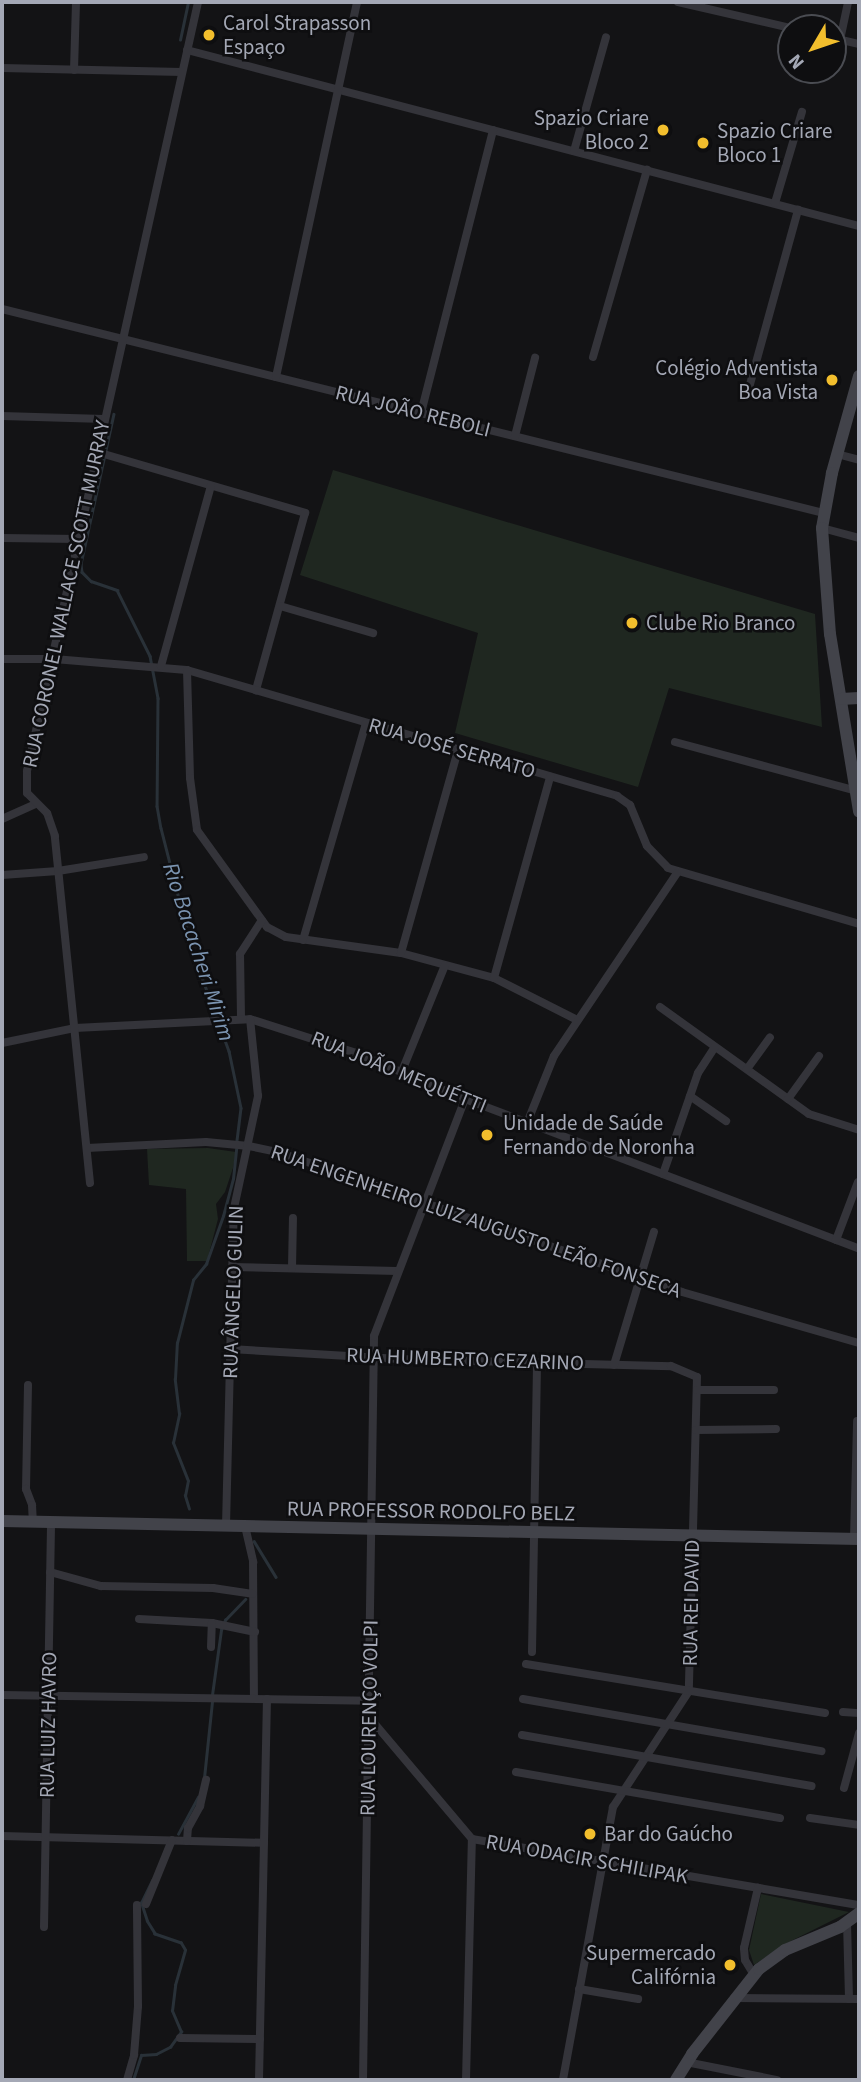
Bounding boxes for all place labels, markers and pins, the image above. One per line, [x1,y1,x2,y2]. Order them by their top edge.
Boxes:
place label: Carol Strapasson Espaço [223,10,371,60]
marker: Carol Strapasson Espaço [201,27,217,43]
place label: Spazio Criare Bloco 2 [534,105,649,155]
place label: Spazio Criare Bloco 1 [717,118,832,168]
marker: Spazio Criare Bloco 2 [655,122,671,138]
marker: Spazio Criare Bloco 1 [695,135,711,151]
place label: Colégio Adventista Boa Vista [655,355,818,405]
marker: Colégio Adventista Boa Vista [824,372,840,388]
place label: Clube Rio Branco [646,610,795,636]
marker: Clube Rio Branco [624,615,640,631]
place label: Unidade de Saúde Fernando de Noronha [503,1110,695,1160]
marker: Unidade de Saúde Fernando de Noronha [477,1125,497,1145]
place label: Bar do Gaúcho [604,1821,733,1847]
marker: Bar do Gaúcho [582,1826,598,1842]
place label: Supermercado Califórnia [586,1940,716,1990]
marker: Supermercado Califórnia [722,1957,738,1973]

